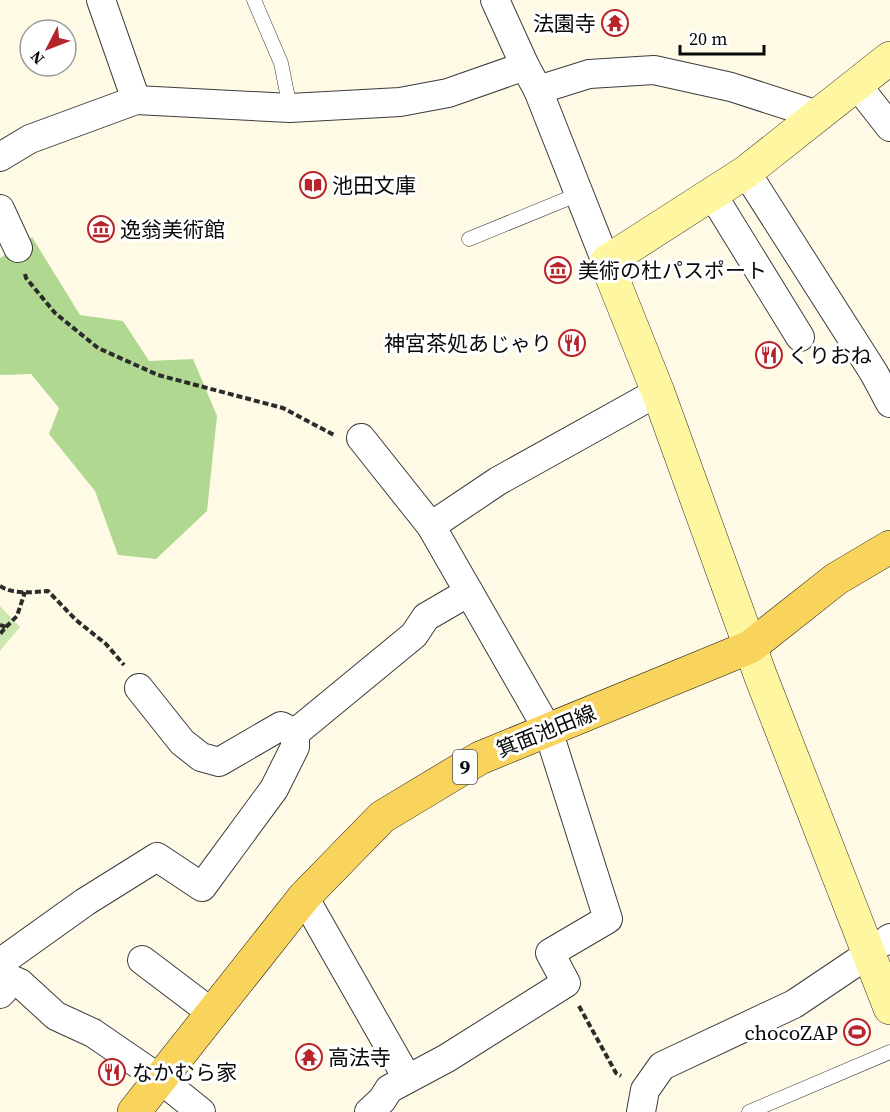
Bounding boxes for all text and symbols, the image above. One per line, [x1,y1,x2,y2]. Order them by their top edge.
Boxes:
temple icon: 法園寺 [600,8,630,38]
place label: 法園寺 [533,9,596,38]
north arrow [18,18,78,78]
scale bar [680,18,764,56]
text: 20 m [689,26,727,51]
text: N [25,46,49,70]
library icon: 池田文庫 [298,170,328,200]
place label: 池田文庫 [332,171,416,200]
museum icon: 逸翁美術館 [86,214,116,244]
place label: 逸翁美術館 [120,215,225,244]
museum icon: 美術の杜パスポート [543,255,573,285]
place label: 美術の杜パスポート [578,256,767,285]
restaurant icon: 神宮茶処あじゃり [557,328,587,358]
place label: 神宮茶処あじゃり [384,329,552,358]
restaurant icon: くりおね [754,340,784,370]
place label: くりおね [788,341,872,370]
street label: 箕面池田線 [492,698,600,764]
road number: 9 [453,750,477,784]
sports icon: chocoZAP [842,1017,872,1047]
place label: chocoZAP [744,1018,838,1047]
temple icon: 高法寺 [294,1042,324,1072]
place label: 高法寺 [328,1043,391,1072]
restaurant icon: なかむら家 [97,1057,127,1087]
place label: なかむら家 [132,1058,237,1087]

